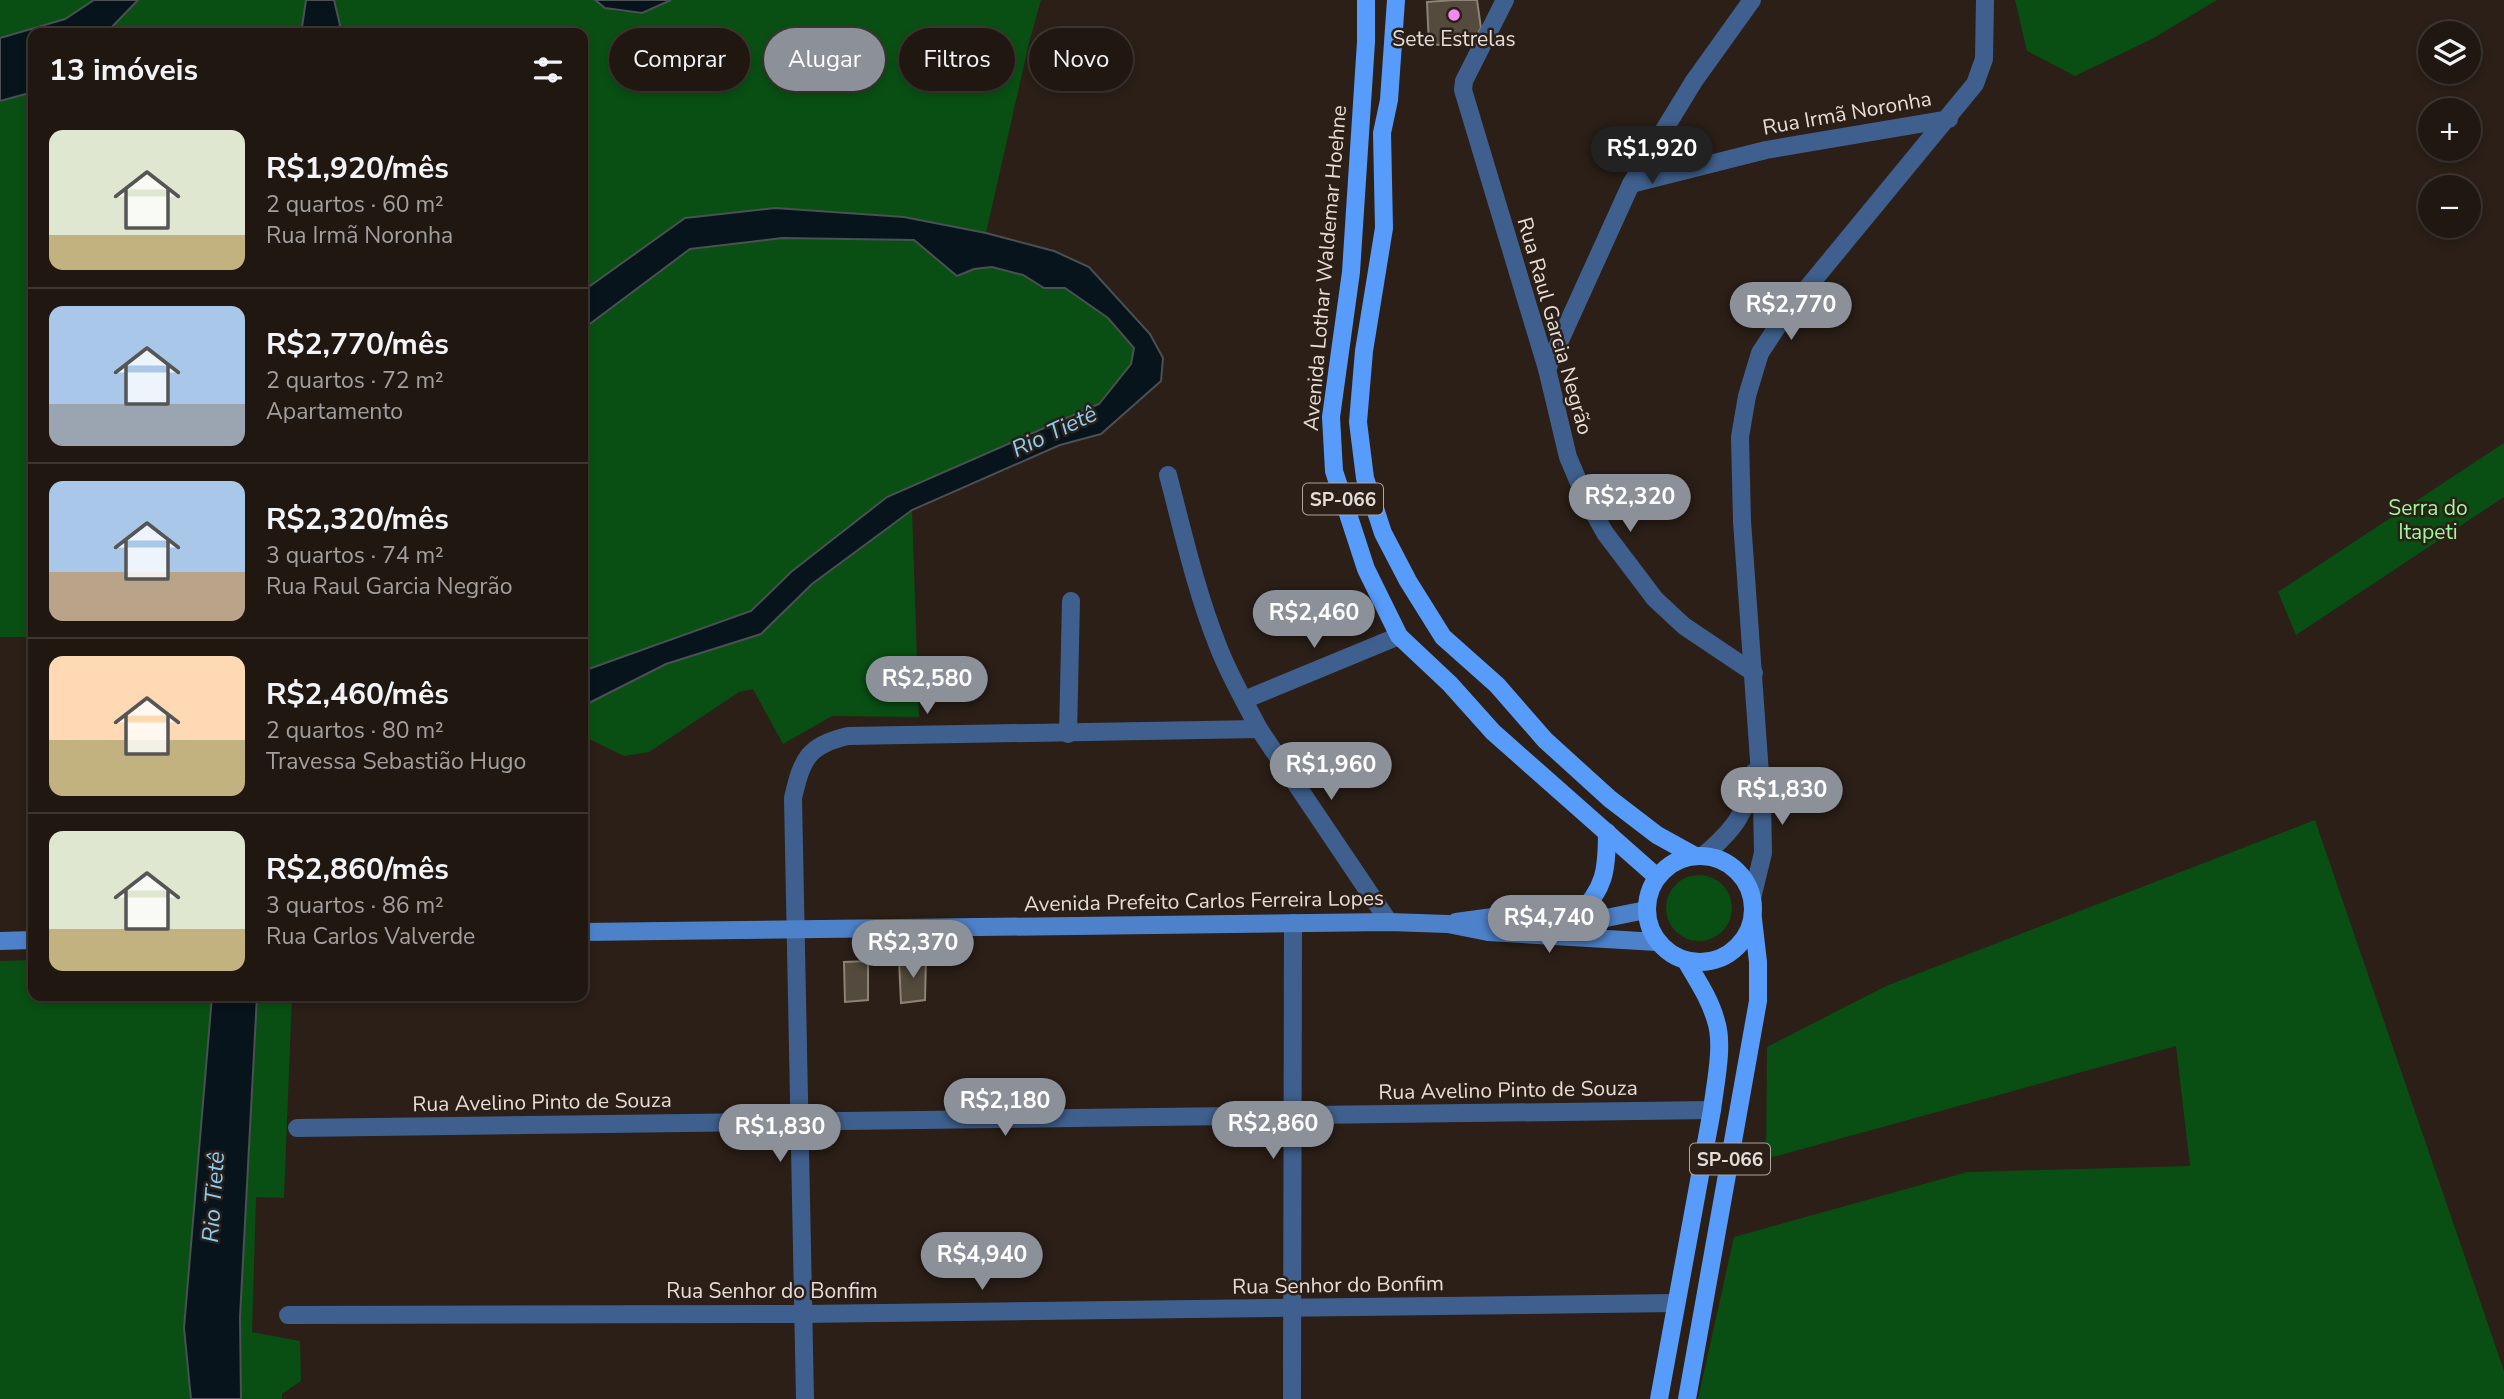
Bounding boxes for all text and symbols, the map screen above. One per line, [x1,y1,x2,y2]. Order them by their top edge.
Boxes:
marker: Sete Estrelas [1446,7,1462,23]
map controls [2418,21,2481,238]
button: layers [2418,21,2481,84]
place label: Sete Estrelas [1392,25,1516,53]
chip: Comprar [609,28,750,91]
chip: Alugar [764,28,885,91]
chip: Filtros [899,28,1015,91]
chip: Novo [1029,28,1133,91]
text: 13 imóveis [49,50,198,91]
icon: filters [529,51,567,89]
street label: Rua Irmã Noronha [1760,84,1934,142]
button: + [2418,98,2481,161]
street label: Avenida Lothar Waldemar Hoehne [1297,104,1353,432]
pin: R$1,920 [1587,127,1717,186]
text: R$1,920 [1607,133,1697,164]
text: R$1,920/mês [266,148,449,189]
icon: home [105,158,189,242]
button: − [2418,175,2481,238]
text: 2 quartos · 60 m² [266,189,444,220]
street label: Rua Raul Garcia Negrão [1511,214,1599,438]
text: Rua Irmã Noronha [266,220,453,251]
pin: R$2,770 [1726,282,1856,342]
text: R$2,770 [1746,289,1836,320]
text: R$2,770/mês [266,324,449,365]
icon: home [105,334,189,418]
text: 2 quartos · 72 m² [266,365,444,396]
text: Apartamento [266,396,403,427]
water label: Rio Tietê [1006,398,1102,465]
pin: R$2,320 [1565,475,1695,534]
text: R$2,320 [1585,481,1675,512]
road number: SP-066 [1303,484,1383,514]
park label: Serra do Itapeti [2388,494,2468,546]
text: R$2,320/mês [266,499,449,540]
icon: home [105,509,189,593]
text: 3 quartos · 74 m² [266,540,444,571]
text: Rua Raul Garcia Negrão [266,571,512,602]
pin: R$2,460 [1249,590,1379,650]
text: R$2,460 [1269,597,1359,628]
pin: R$2,580 [862,656,992,716]
text: R$2,580 [882,663,972,694]
text: R$2,460/mês [266,674,449,715]
icon: home [105,684,189,768]
text: 2 quartos · 80 m² [266,715,444,746]
pin: R$1,960 [1266,742,1396,802]
text: Travessa Sebastião Hugo [266,746,526,777]
text: R$1,960 [1286,749,1376,780]
pin: R$1,830 [1717,768,1847,827]
text: R$1,830 [1737,774,1827,805]
text: R$2,860/mês [266,849,449,890]
icon: home [105,859,189,943]
street label: Avenida Prefeito Carlos Ferreira Lopes [1024,884,1384,918]
text: 3 quartos · 86 m² [266,890,444,921]
pin: R$4,740 [1484,895,1614,955]
text: R$4,740 [1504,902,1594,933]
pin: R$2,370 [848,920,978,980]
text: Rua Carlos Valverde [266,921,475,952]
text: R$2,370 [868,927,958,958]
street label: Rua Avelino Pinto de Souza [1378,1074,1638,1106]
pin: R$2,180 [940,1078,1070,1138]
text: R$2,180 [960,1085,1050,1116]
street label: Rua Avelino Pinto de Souza [412,1086,672,1118]
pin: R$2,860 [1208,1102,1338,1161]
pin: R$1,830 [715,1104,845,1164]
text: R$2,860 [1228,1108,1318,1139]
text: R$1,830 [735,1111,825,1142]
road number: SP-066 [1690,1144,1770,1175]
water label: Rio Tietê [195,1151,232,1244]
pin: R$4,940 [917,1232,1047,1292]
text: R$4,940 [937,1239,1027,1270]
street label: Rua Senhor do Bonfim [1232,1269,1444,1301]
street label: Rua Senhor do Bonfim [666,1277,878,1305]

